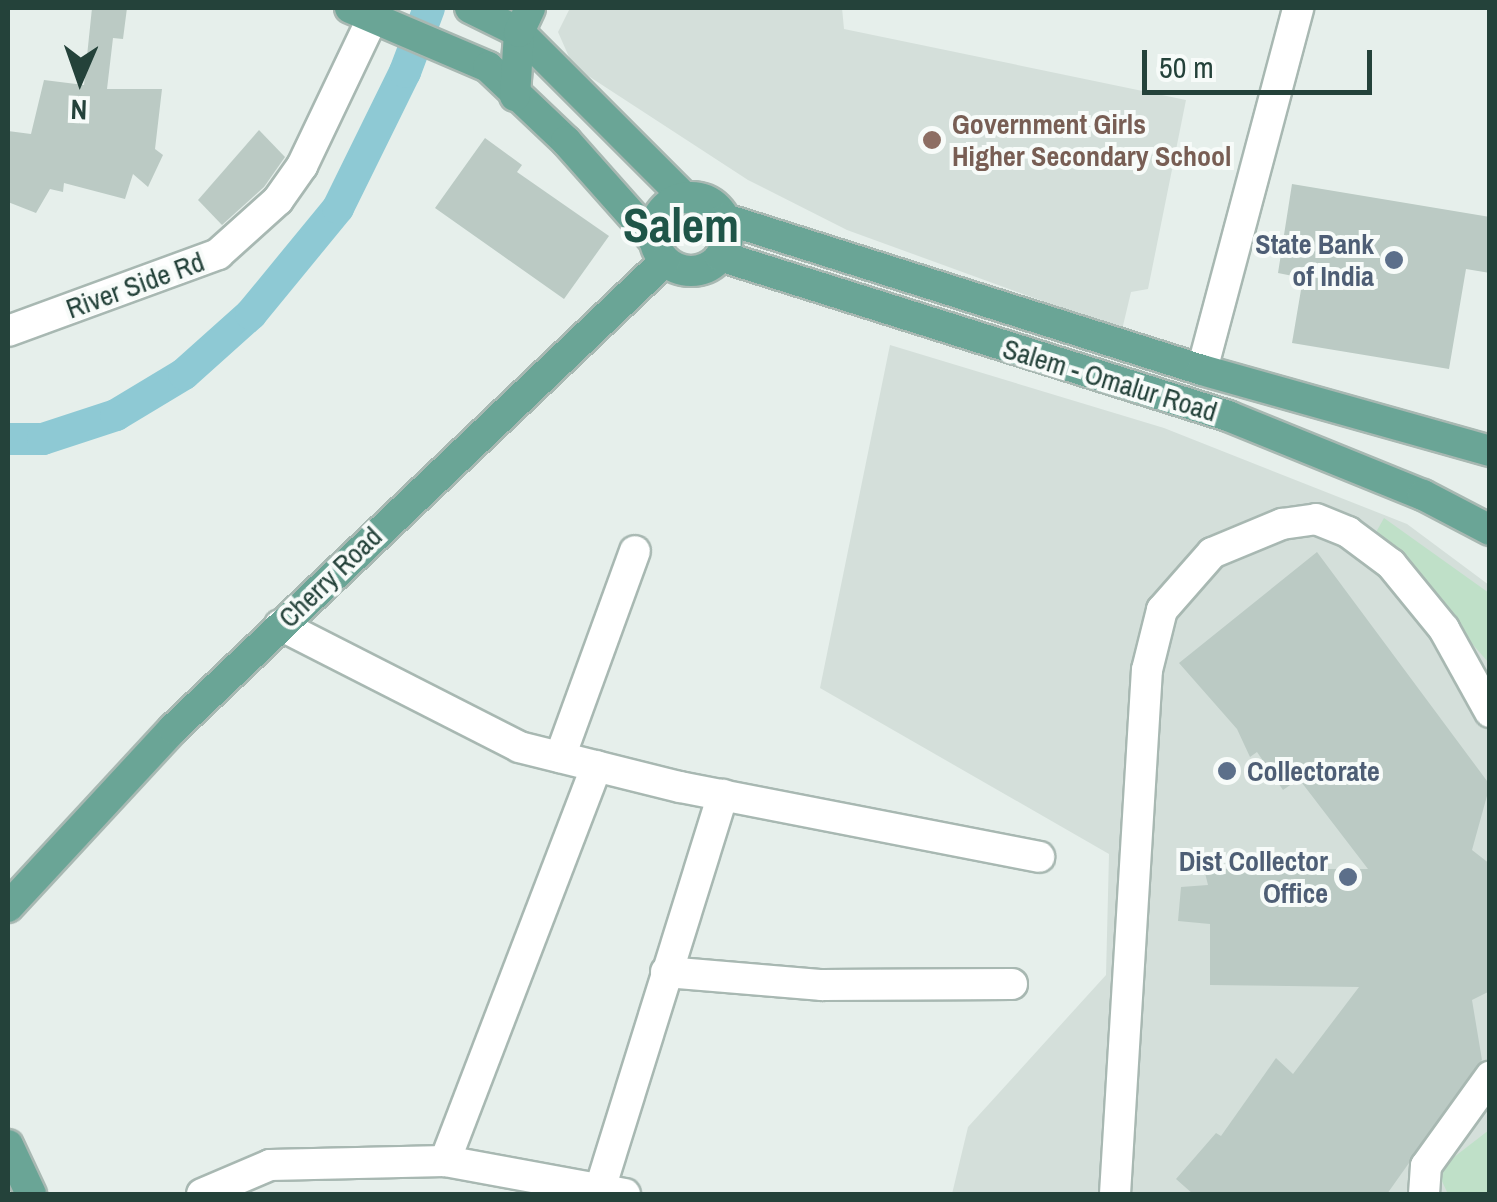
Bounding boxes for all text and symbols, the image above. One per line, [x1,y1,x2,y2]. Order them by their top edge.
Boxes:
north arrow [30,30,130,130]
scale bar [1147,30,1377,92]
text: 50 m [1159,47,1214,87]
text: N [70,91,88,129]
place label: Government Girls Higher Secondary School [952,107,1231,173]
marker: Government Girls Higher Secondary School [921,129,943,151]
district label: Salem [623,196,739,254]
place label: State Bank of India [1255,227,1374,293]
street label: River Side Rd [62,245,208,325]
marker: State Bank of India [1383,249,1405,271]
street label: Salem - Omalur Road [999,331,1221,429]
street label: Cherry Road [272,520,388,634]
place label: Collectorate [1247,754,1380,788]
marker: Collectorate [1216,760,1238,782]
place label: Dist Collector Office [1179,844,1328,910]
marker: Dist Collector Office [1337,866,1359,888]

